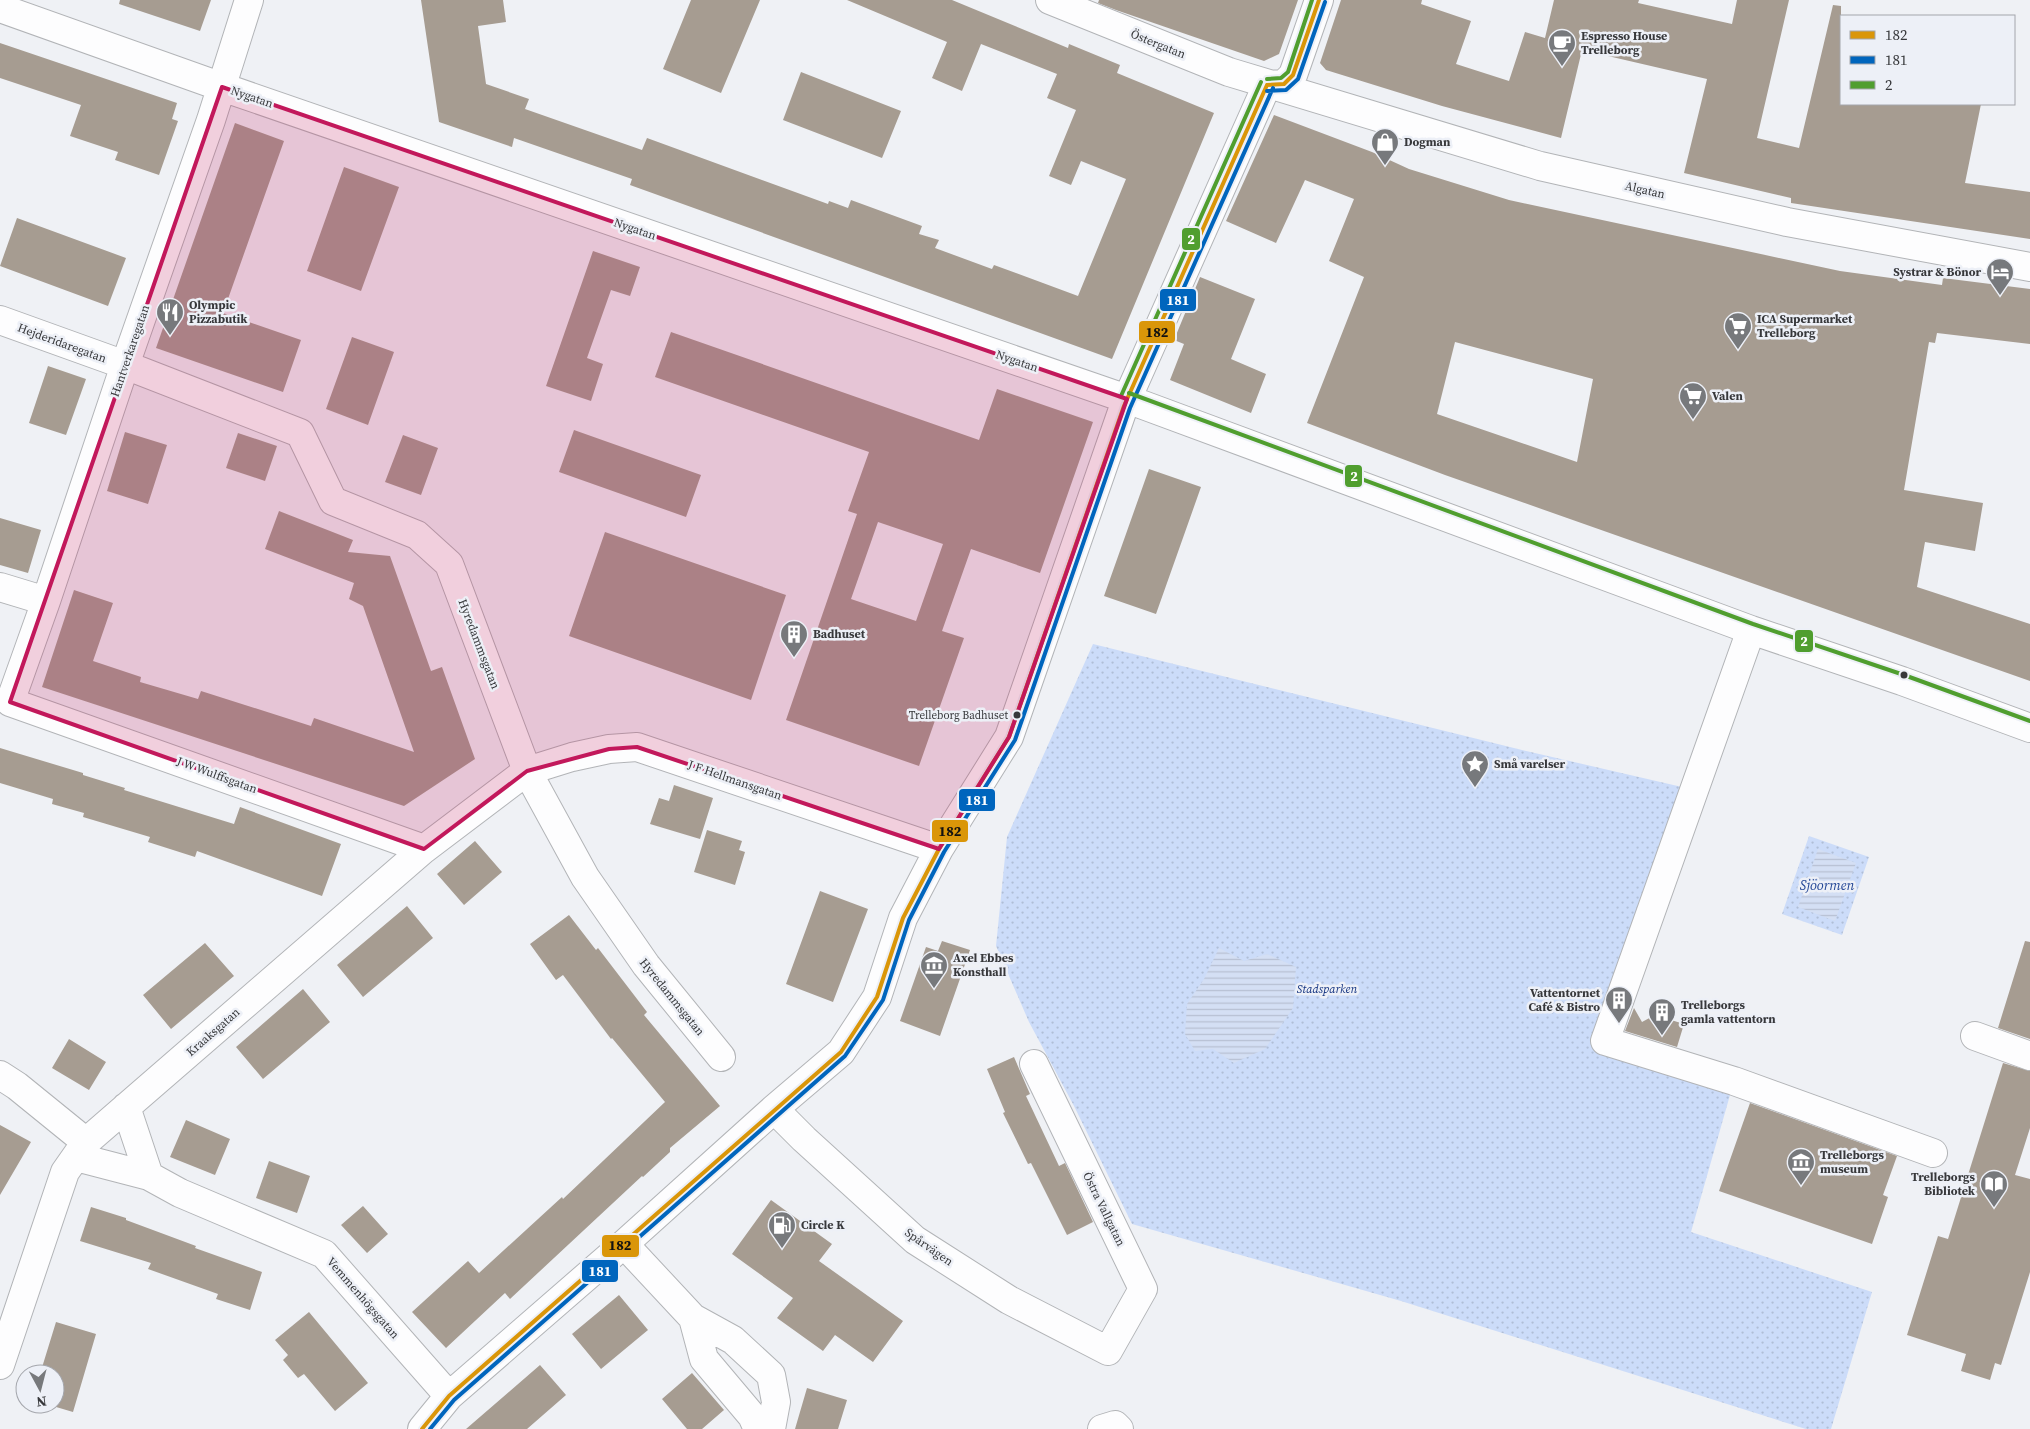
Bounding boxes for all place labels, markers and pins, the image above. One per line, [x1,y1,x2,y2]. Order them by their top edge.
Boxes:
cafe icon: Espresso House Trelleborg [1547,28,1577,67]
place label: Espresso House Trelleborg [1581,28,1667,58]
shop icon: Dogman [1370,127,1400,166]
place label: Dogman [1404,134,1451,150]
hotel icon: Systrar & Bönor [1985,257,2015,296]
place label: Systrar & Bönor [1893,264,1981,280]
restaurant icon: Olympic Pizzabutik [155,297,185,336]
place label: Olympic Pizzabutik [189,297,248,327]
supermarket icon: ICA Supermarket Trelleborg [1723,311,1753,350]
place label: ICA Supermarket Trelleborg [1757,311,1853,341]
supermarket icon: Valen [1678,381,1708,420]
place label: Valen [1712,388,1743,404]
building icon: Badhuset [779,619,809,658]
place label: Badhuset [813,626,866,642]
unlabelled marker [1899,670,1909,680]
place label: Trelleborg Badhuset [909,708,1008,723]
marker: Trelleborg Badhuset [1012,710,1022,720]
place icon: Små varelser [1460,749,1490,788]
place label: Små varelser [1494,756,1566,772]
museum icon: Axel Ebbes Konsthall [919,950,949,989]
place label: Axel Ebbes Konsthall [953,950,1014,980]
place label: Vattentornet Café & Bistro [1528,985,1601,1015]
building icon: Vattentornet Café & Bistro [1604,985,1634,1024]
building icon: Trelleborgs gamla vattentorn [1647,997,1677,1036]
place label: Trelleborgs gamla vattentorn [1681,997,1776,1027]
museum icon: Trelleborgs museum [1786,1147,1816,1186]
place label: Trelleborgs museum [1820,1147,1884,1177]
place label: Trelleborgs Bibliotek [1911,1169,1976,1199]
library icon: Trelleborgs Bibliotek [1979,1169,2009,1208]
fuel station icon: Circle K [767,1210,797,1249]
place label: Circle K [801,1217,845,1233]

